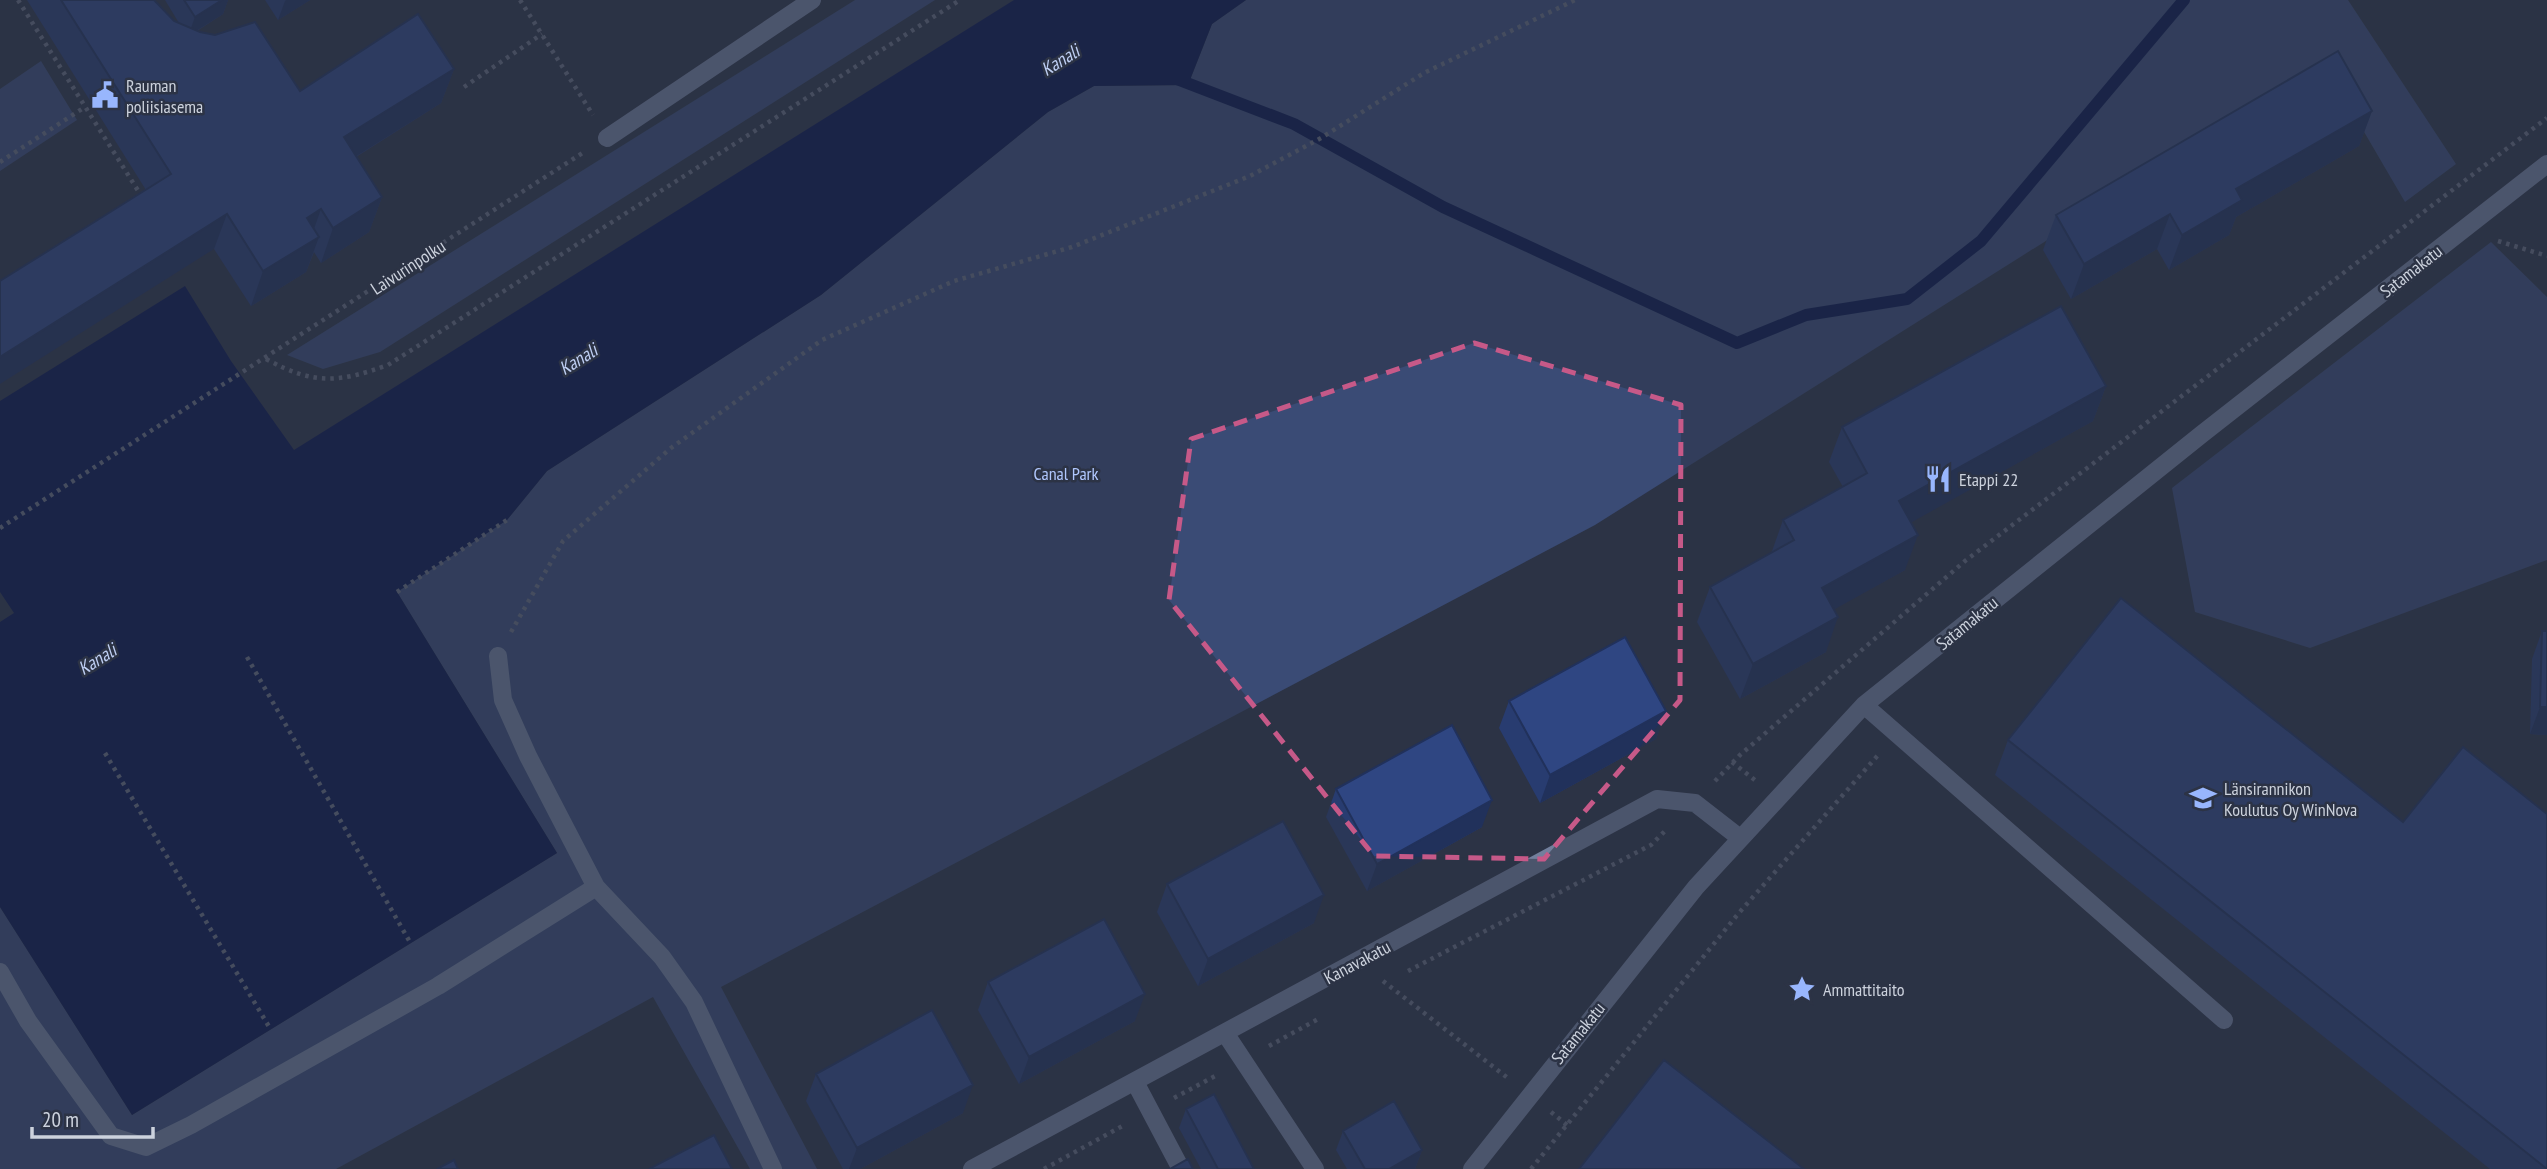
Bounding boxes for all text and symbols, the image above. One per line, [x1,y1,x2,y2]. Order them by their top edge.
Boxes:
water label: Kanali [1036,37,1086,81]
place label: Rauman poliisiasema [126,74,203,118]
public building icon: Rauman poliisiasema [90,80,120,110]
street label: Laivurinpolku [366,234,450,300]
street label: Satamakatu [2375,239,2447,303]
water label: Kanali [554,336,604,380]
park label: Canal Park [1033,462,1099,485]
restaurant icon: Etappi 22 [1923,464,1953,494]
place label: Etappi 22 [1959,468,2018,491]
street label: Satamakatu [1931,591,2003,655]
water label: Kanali [73,636,123,680]
place label: Länsirannikon Koulutus Oy WinNova [2224,777,2357,821]
school or university icon: Länsirannikon Koulutus Oy WinNova [2188,783,2218,813]
street label: Kanavakatu [1320,935,1394,989]
place icon: Ammattitaito [1787,974,1817,1004]
place label: Ammattitaito [1823,978,1905,1001]
street label: Satamakatu [1546,997,1610,1069]
scale bar [32,1096,152,1140]
text: 20 m [42,1106,79,1133]

